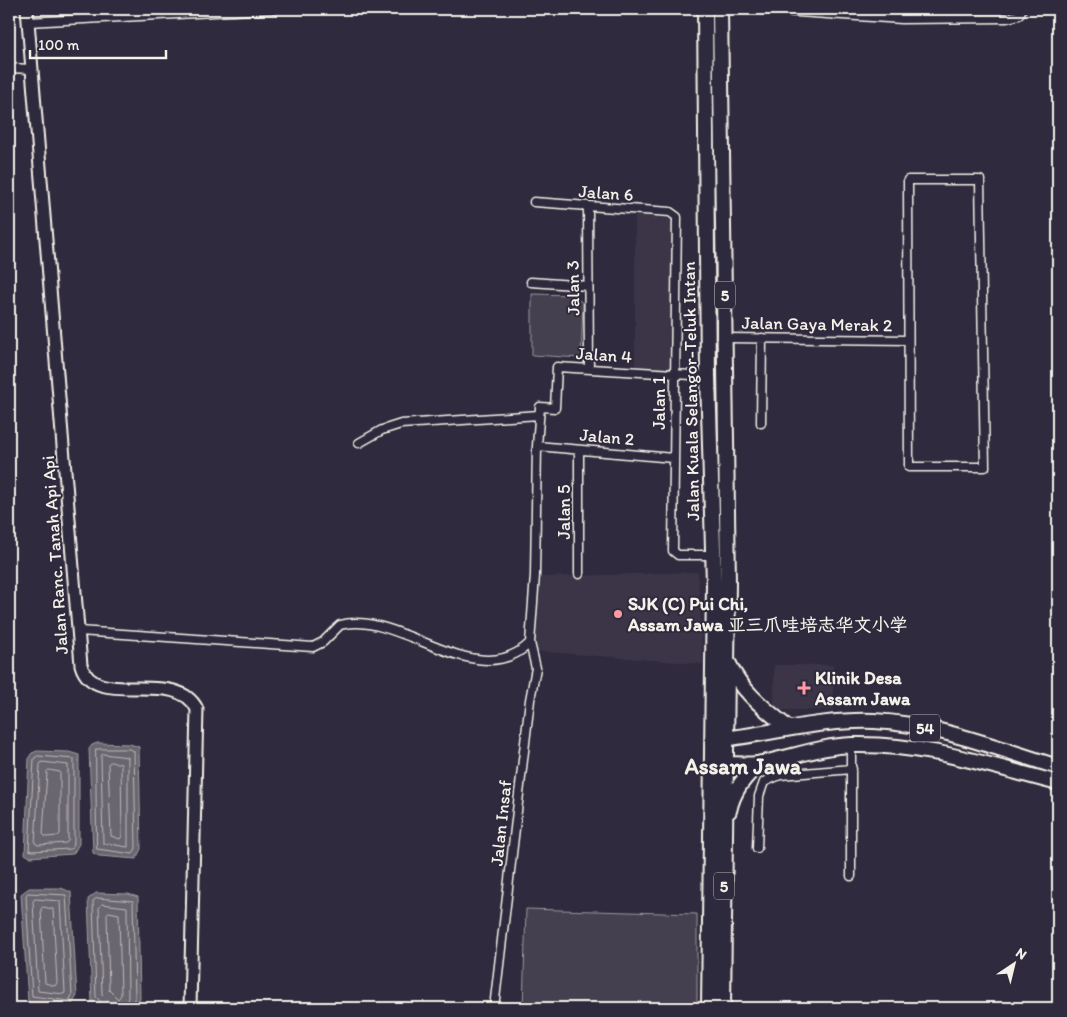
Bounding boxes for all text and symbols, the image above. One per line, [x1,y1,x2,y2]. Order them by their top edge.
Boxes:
scale bar [30,28,166,60]
text: 100 m [38,36,80,54]
street label: Jalan 6 [578,180,634,206]
street label: Jalan 3 [562,260,584,316]
street label: Jalan Kuala Selangor-Teluk Intan [678,261,704,521]
road number: 5 [715,282,735,308]
street label: Jalan Gaya Merak 2 [741,312,893,336]
street label: Jalan 4 [575,342,633,368]
street label: Jalan 1 [648,376,670,430]
street label: Jalan 2 [579,424,636,450]
street label: Jalan Ranc. Tanah Api Api [37,455,73,655]
street label: Jalan 5 [553,485,575,539]
place label: SJK (C) Pui Chi, Assam Jawa 亚三爪哇培志华文小学 [627,593,907,636]
marker: SJK (C) Pui Chi, Assam Jawa 亚三爪哇培志华文小学 [612,608,624,620]
place label: Klinik Desa Assam Jawa [814,667,911,710]
marker: Klinik Desa Assam Jawa [797,681,811,695]
road number: 54 [910,714,940,741]
district label: Assam Jawa [684,753,802,780]
street label: Jalan Insaf [486,779,516,867]
road number: 5 [714,872,734,899]
north arrow [990,940,1040,990]
text: N [1012,944,1030,963]

